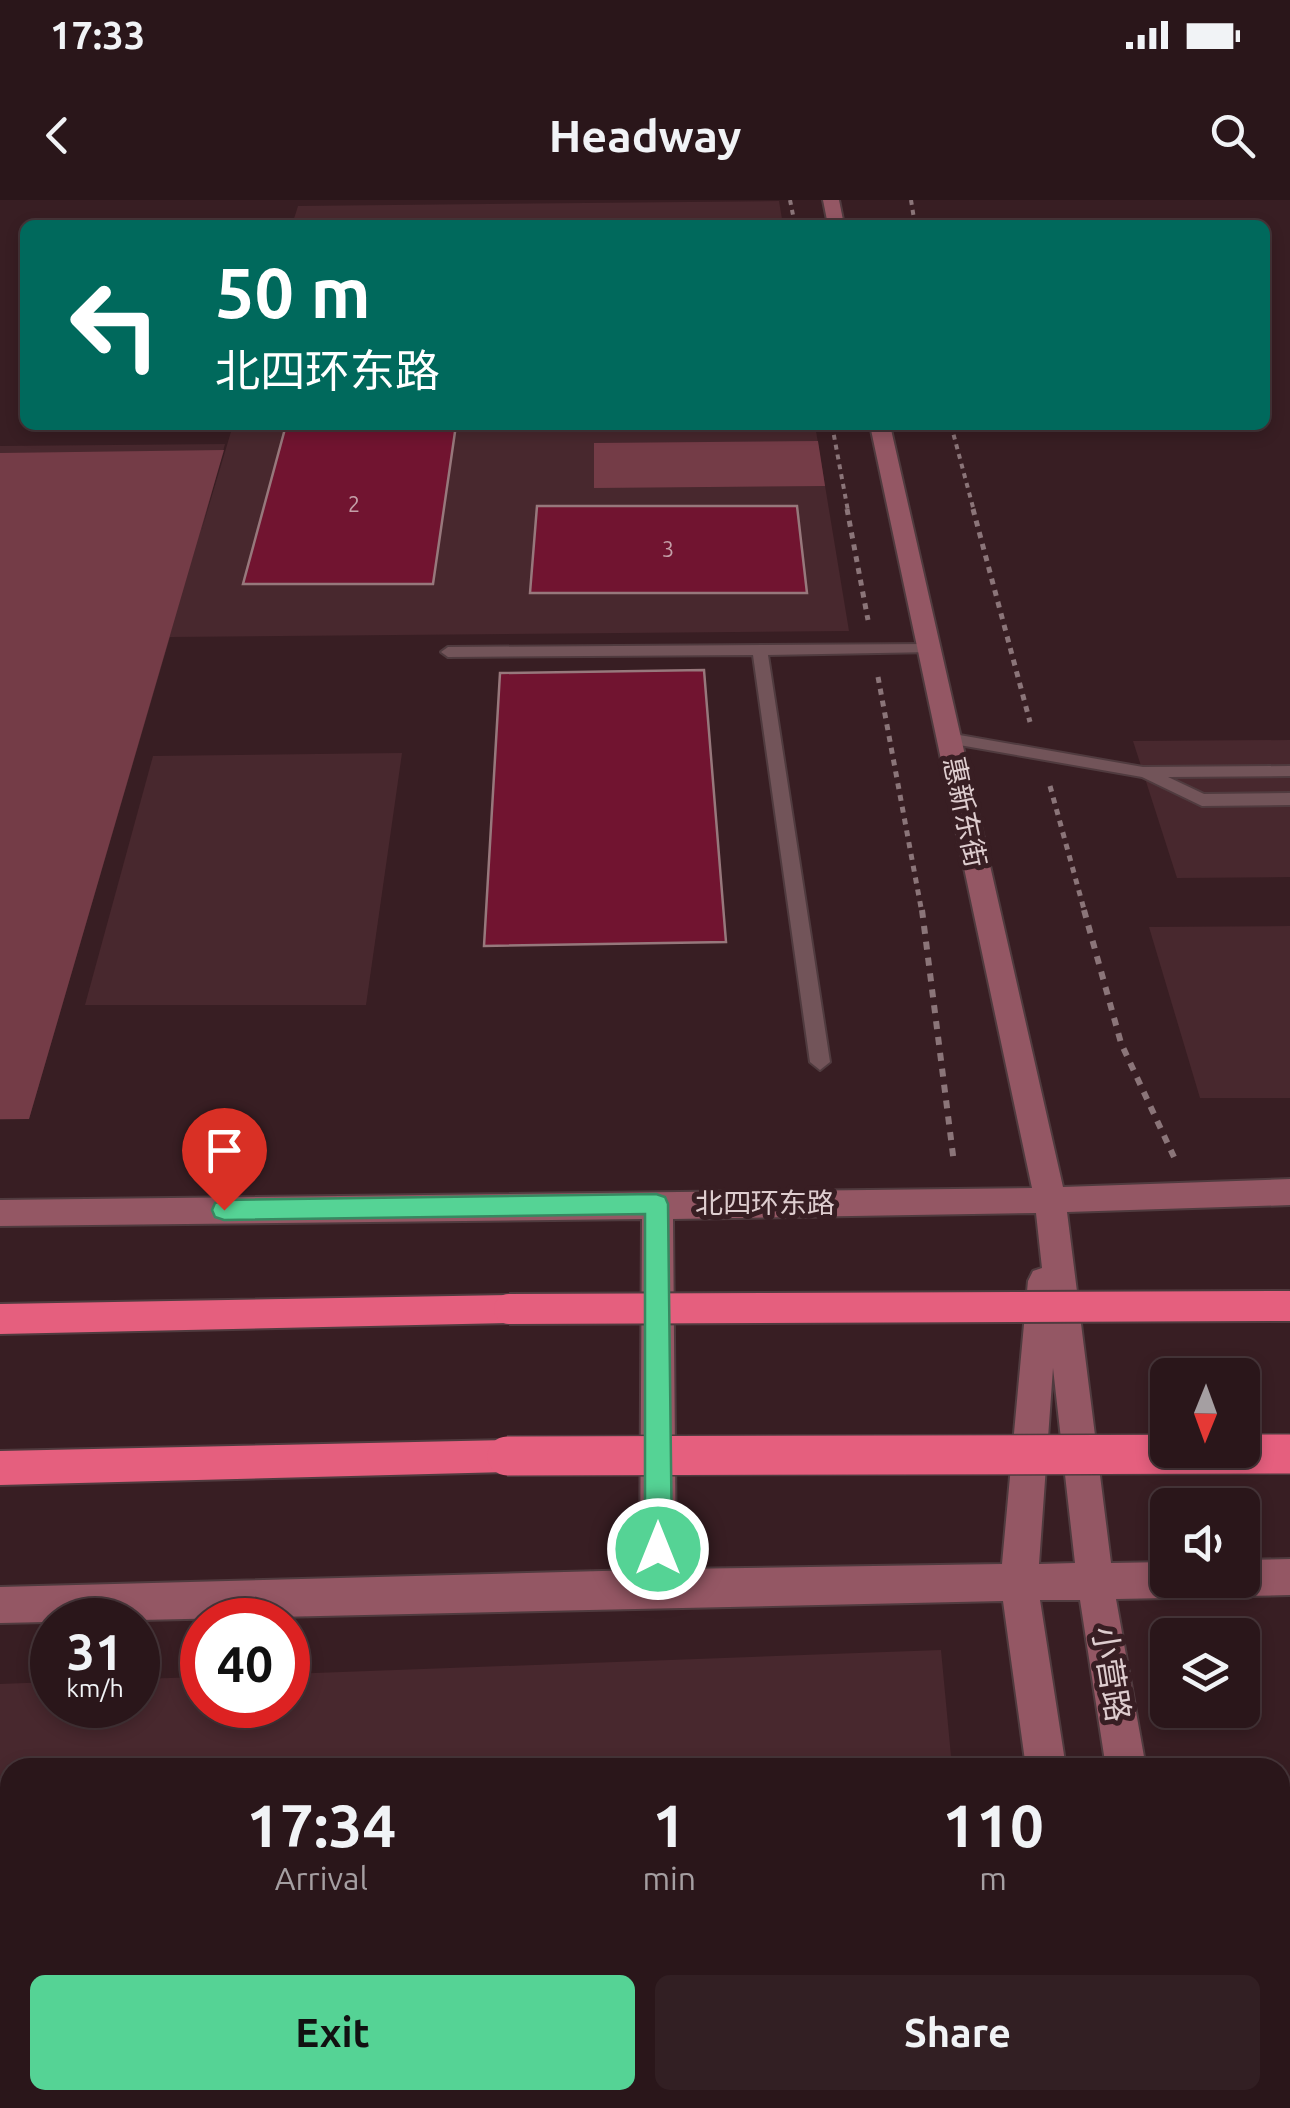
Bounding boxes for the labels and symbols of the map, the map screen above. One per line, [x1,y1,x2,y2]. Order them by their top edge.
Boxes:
house number: 2 [348,491,360,516]
house number: 3 [662,536,674,561]
street label: 惠新东街 [939,754,992,870]
pin [182,1108,267,1211]
street label: 北四环东路 [695,1187,835,1218]
north arrow [1150,1358,1260,1468]
position arrow [606,1497,710,1601]
speed limit sign: 40 [180,1598,310,1728]
street label: 小营路 [1087,1624,1137,1724]

